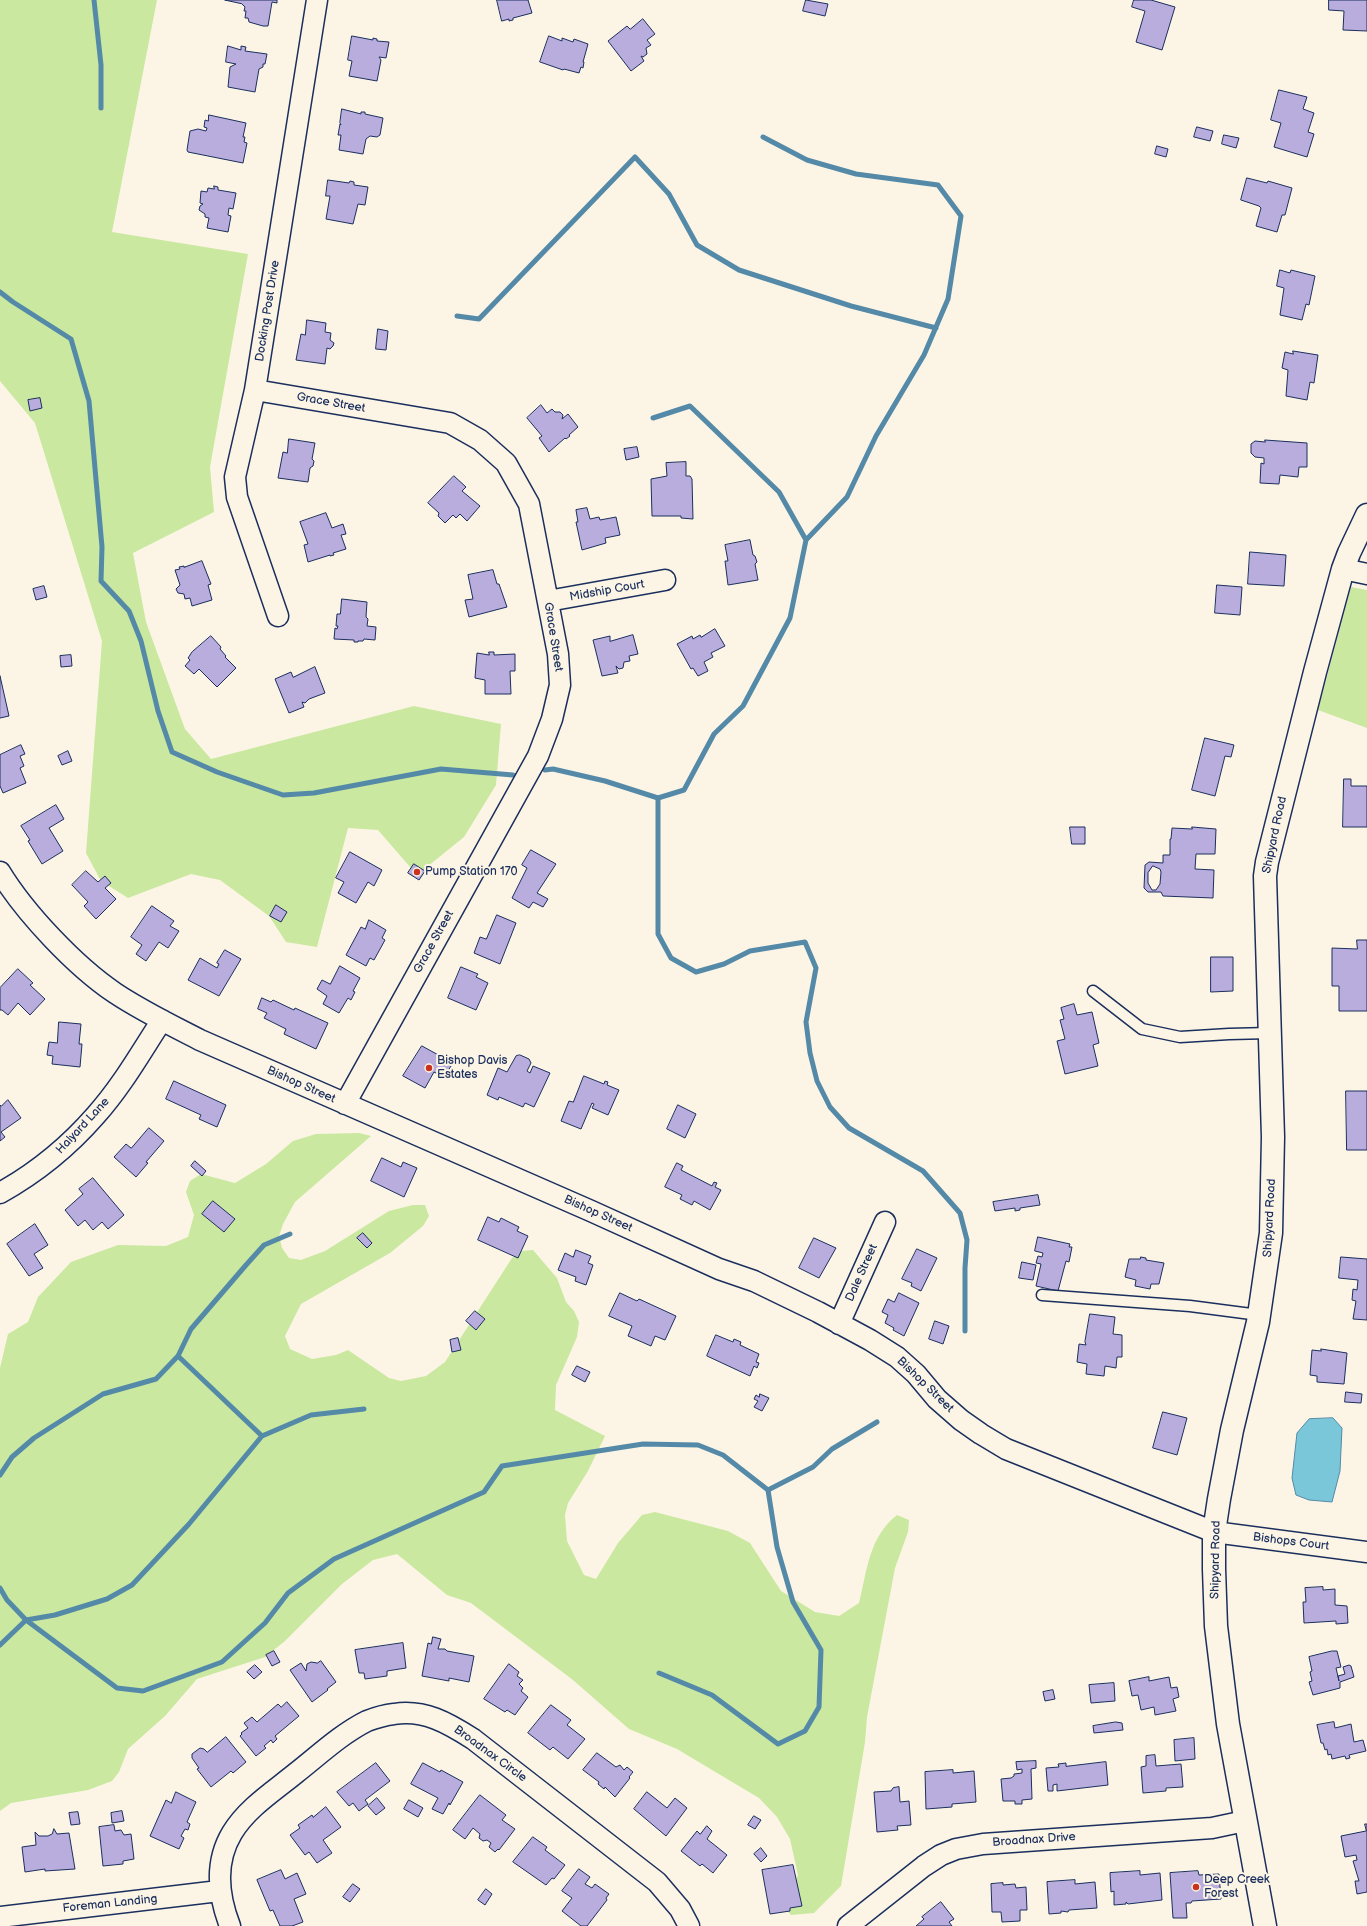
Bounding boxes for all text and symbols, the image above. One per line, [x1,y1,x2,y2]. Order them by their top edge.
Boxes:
street label: Docking Post Drive [253,259,283,363]
street label: Grace Street [295,390,367,416]
street label: Midship Court [568,577,646,605]
street label: Grace Street [540,602,566,672]
street label: Shipyard Road [1260,795,1290,875]
place label: Pump Station 170 [425,865,518,879]
marker: Pump Station 170 [412,867,422,877]
street label: Grace Street [411,908,457,976]
place label: Bishop Davis Estates [437,1054,507,1082]
street label: Bishop Street [264,1063,338,1107]
marker: Bishop Davis Estates [424,1063,434,1073]
street label: Halyard Lane [53,1095,113,1157]
street label: Shipyard Road [1261,1178,1279,1258]
street label: Bishop Street [561,1192,635,1236]
street label: Dale Street [843,1242,881,1304]
street label: Bishop Street [894,1354,956,1416]
street label: Shipyard Road [1208,1521,1224,1599]
street label: Bishops Court [1252,1530,1330,1554]
street label: Broadnax Circle [451,1723,529,1785]
street label: Broadnax Drive [992,1830,1076,1850]
place label: Deep Creek Forest [1204,1873,1270,1901]
marker: Deep Creek Forest [1191,1882,1201,1892]
street label: Foreman Landing [62,1892,158,1916]

